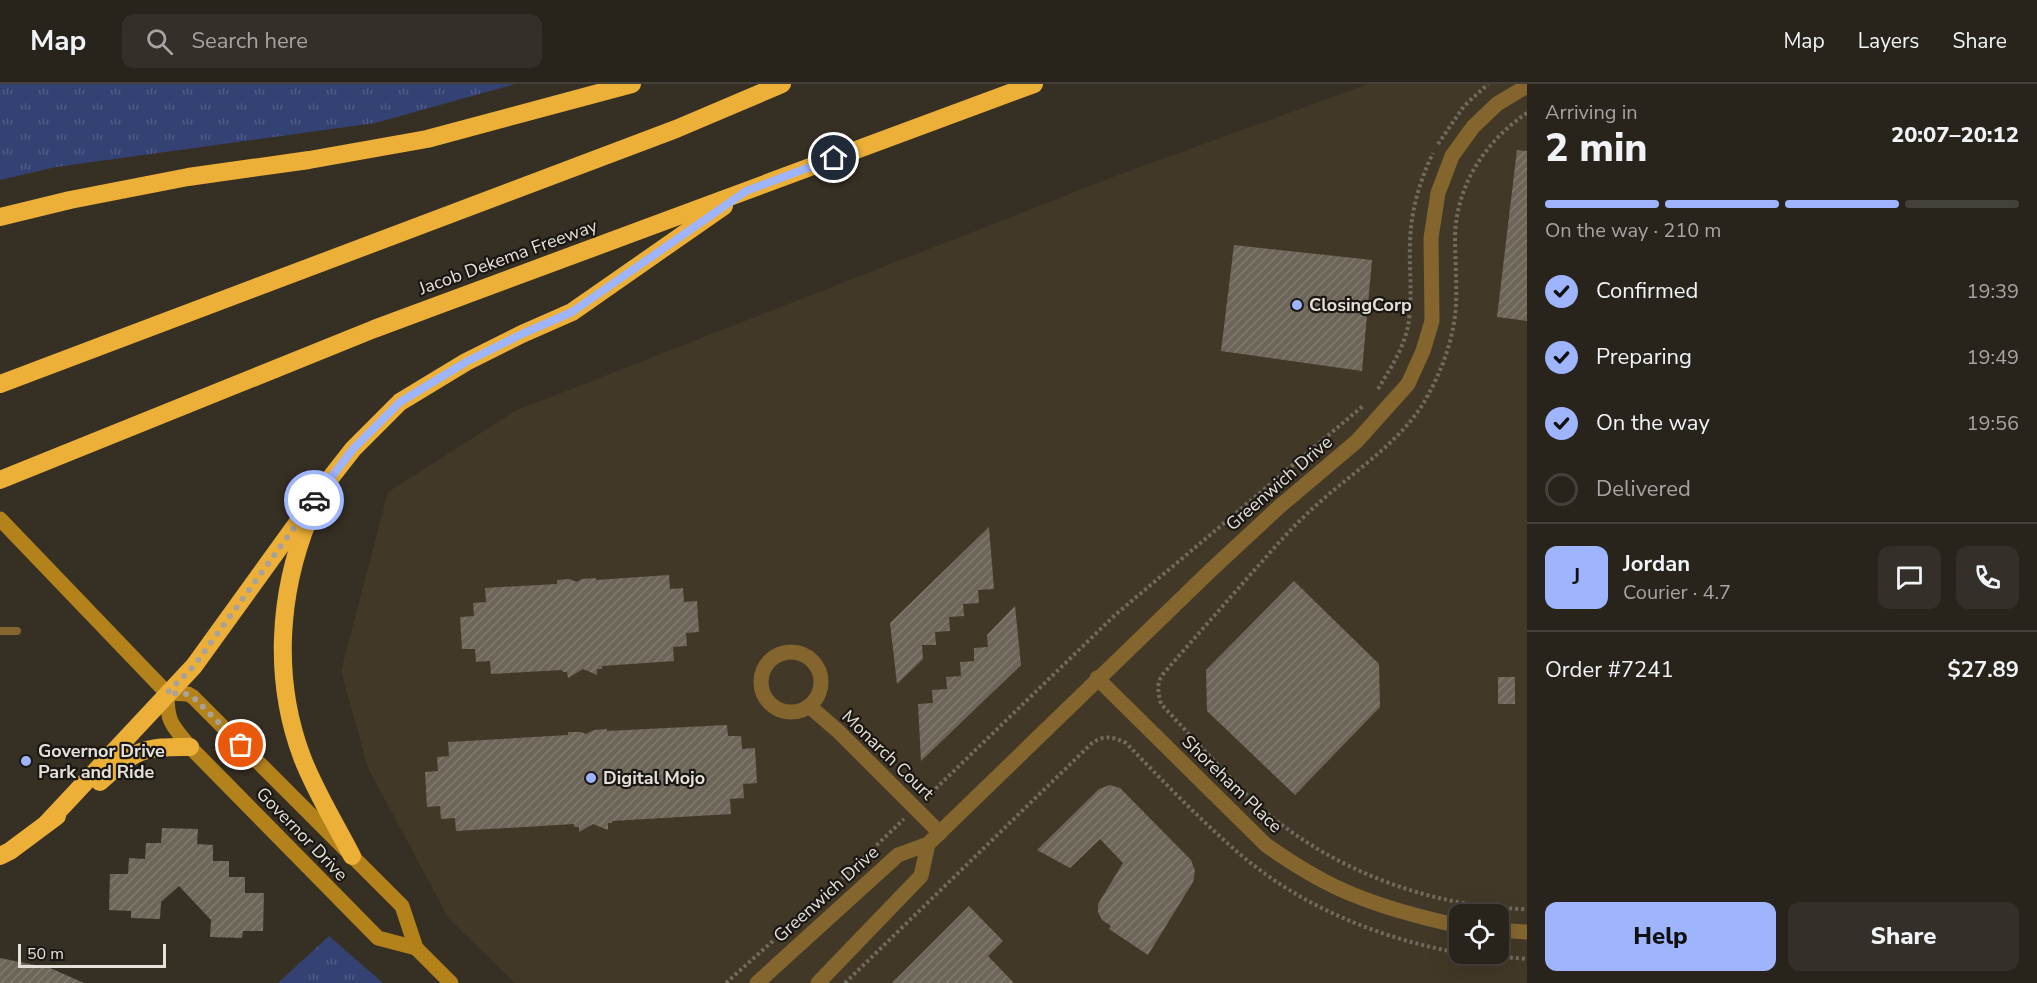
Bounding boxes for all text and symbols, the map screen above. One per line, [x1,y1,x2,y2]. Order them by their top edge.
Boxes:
search box [122,14,542,68]
text: Map [30,22,86,60]
icon: search [143,25,176,58]
text: Search here [191,26,308,56]
text: Map [1783,27,1825,55]
text: Layers [1858,27,1919,55]
text: Share [1952,27,2007,55]
text: Arriving in [1545,99,1638,126]
text: 20:07–20:12 [1891,120,2019,150]
text: 2 min [1545,122,1648,175]
pin [808,132,859,183]
icon: home [817,141,850,174]
street label: Jacob Dekema Freeway [415,213,601,301]
text: On the way · 210 m [1545,217,1721,244]
icon: check [1545,275,1578,308]
text: Confirmed [1596,276,1698,306]
text: 19:39 [1966,278,2019,305]
place label: ClosingCorp [1309,293,1412,317]
marker: ClosingCorp [1290,298,1304,312]
icon: check [1545,341,1578,374]
text: Preparing [1596,342,1692,372]
text: 19:49 [1966,344,2019,371]
icon: check [1545,407,1578,440]
text: On the way [1596,408,1710,438]
text: 19:56 [1966,410,2019,437]
street label: Greenwich Drive [1221,430,1337,536]
courier [284,470,344,530]
text: Delivered [1596,474,1691,504]
icon: car [298,484,331,517]
button: chat [1878,546,1941,609]
button: phone [1956,546,2019,609]
text: Jordan [1623,549,1690,579]
text: J [1573,562,1580,592]
text: Courier · 4.7 [1623,579,1731,606]
text: Order #7241 [1545,655,1674,685]
text: $27.89 [1948,655,2019,685]
street label: Monarch Court [837,705,940,806]
pin [215,719,266,770]
icon: bag [224,728,257,761]
street label: Shoreham Place [1177,730,1287,838]
place label: Governor Drive Park and Ride [38,739,165,784]
marker: Governor Drive Park and Ride [19,754,33,768]
place label: Digital Mojo [603,766,705,790]
marker: Digital Mojo [584,771,598,785]
street label: Governor Drive [251,782,353,886]
street label: Greenwich Drive [768,840,884,948]
button: Help [1545,902,1776,971]
button: Share [1788,902,2019,971]
map controls [1449,904,1509,964]
button: locate [1449,904,1509,964]
scale bar [18,941,166,968]
text: 50 m [27,943,64,965]

